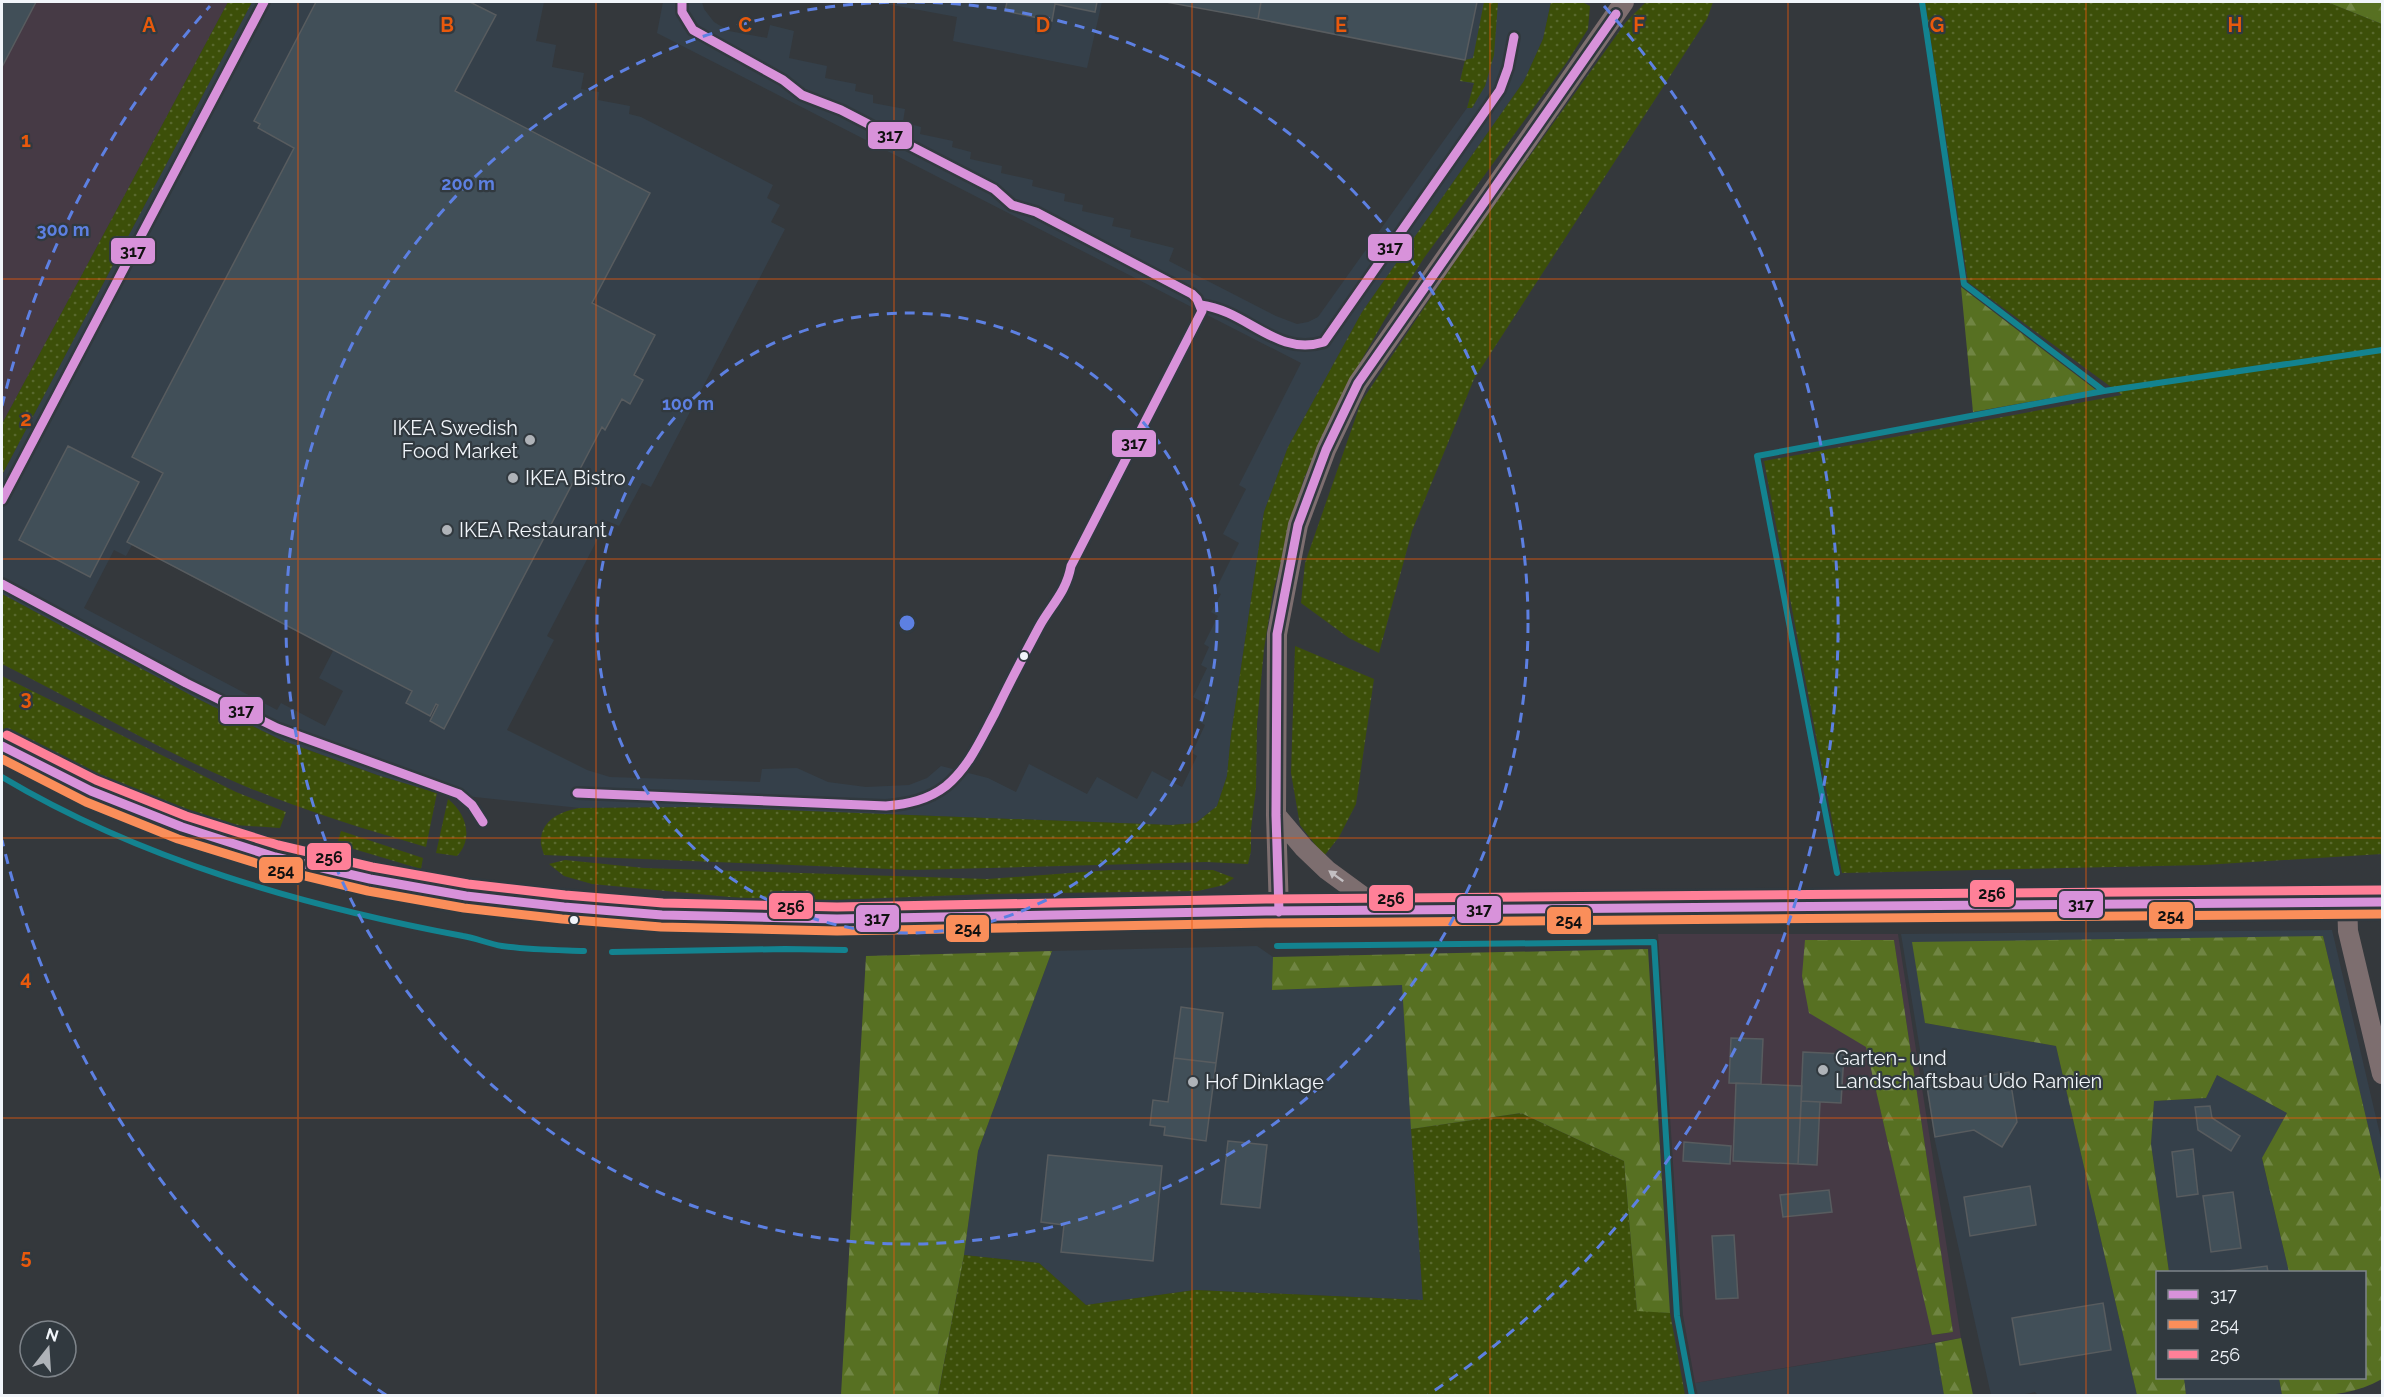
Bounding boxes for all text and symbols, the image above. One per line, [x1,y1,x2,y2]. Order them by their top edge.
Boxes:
text: A [142,13,156,37]
text: B [440,13,454,37]
text: C [738,13,752,37]
text: D [1036,13,1050,37]
text: E [1335,13,1347,37]
text: F [1633,13,1645,37]
text: G [1930,13,1944,37]
text: H [2228,13,2242,37]
line badge: 317 [867,121,913,150]
text: 317 [877,126,903,145]
text: 1 [21,128,31,152]
text: 200 m [441,173,495,194]
text: 300 m [36,219,90,240]
line badge: 317 [1367,233,1413,262]
line badge: 317 [110,237,156,265]
text: 317 [1377,238,1403,257]
text: 317 [120,242,146,261]
text: 100 m [662,393,714,414]
text: 2 [20,407,32,431]
place label: IKEA Swedish Food Market [392,416,518,463]
line badge: 317 [1111,429,1157,458]
marker: IKEA Swedish Food Market [523,433,537,447]
text: 317 [1121,434,1147,453]
place label: IKEA Bistro [525,466,626,490]
marker: IKEA Bistro [506,471,520,485]
place label: IKEA Restaurant [459,518,607,542]
marker: IKEA Restaurant [440,523,454,537]
centre of rings [897,613,917,633]
unlabelled marker [1018,650,1030,662]
text: 3 [20,686,32,710]
line badge: 317 [219,696,264,725]
text: 317 [228,701,254,720]
line badge: 256 [306,842,352,871]
text: 256 [315,848,343,867]
line badge: 254 [258,856,304,884]
text: 254 [267,861,295,880]
one-way arrow [1328,871,1343,883]
line badge: 256 [1969,879,2015,908]
line badge: 256 [1368,884,1414,912]
text: 256 [1978,884,2006,903]
text: 256 [1377,889,1405,908]
line badge: 317 [2058,890,2104,919]
line badge: 256 [768,892,814,920]
line badge: 317 [1456,895,1502,924]
text: 317 [2068,895,2094,914]
text: 256 [777,897,805,916]
text: 317 [1466,900,1492,919]
line badge: 254 [2148,901,2194,930]
line badge: 317 [855,904,900,933]
line badge: 254 [1546,906,1592,935]
text: 254 [2157,906,2185,925]
text: 317 [864,909,890,928]
text: 254 [1555,911,1583,930]
unlabelled marker [568,914,580,926]
line badge: 254 [945,914,990,943]
text: 254 [954,919,982,938]
text: 4 [20,966,32,990]
place label: Garten- und Landschaftsbau Udo Ramien [1835,1046,2102,1093]
marker: Garten- und Landschaftsbau Udo Ramien [1816,1063,1830,1077]
place label: Hof Dinklage [1205,1070,1324,1094]
marker: Hof Dinklage [1186,1075,1200,1089]
text: 5 [20,1245,32,1269]
legend [2156,1271,2366,1379]
text: 317 [2210,1284,2237,1305]
text: 254 [2210,1314,2239,1335]
north arrow [18,1319,78,1379]
text: N [44,1324,61,1346]
text: 256 [2210,1344,2240,1365]

